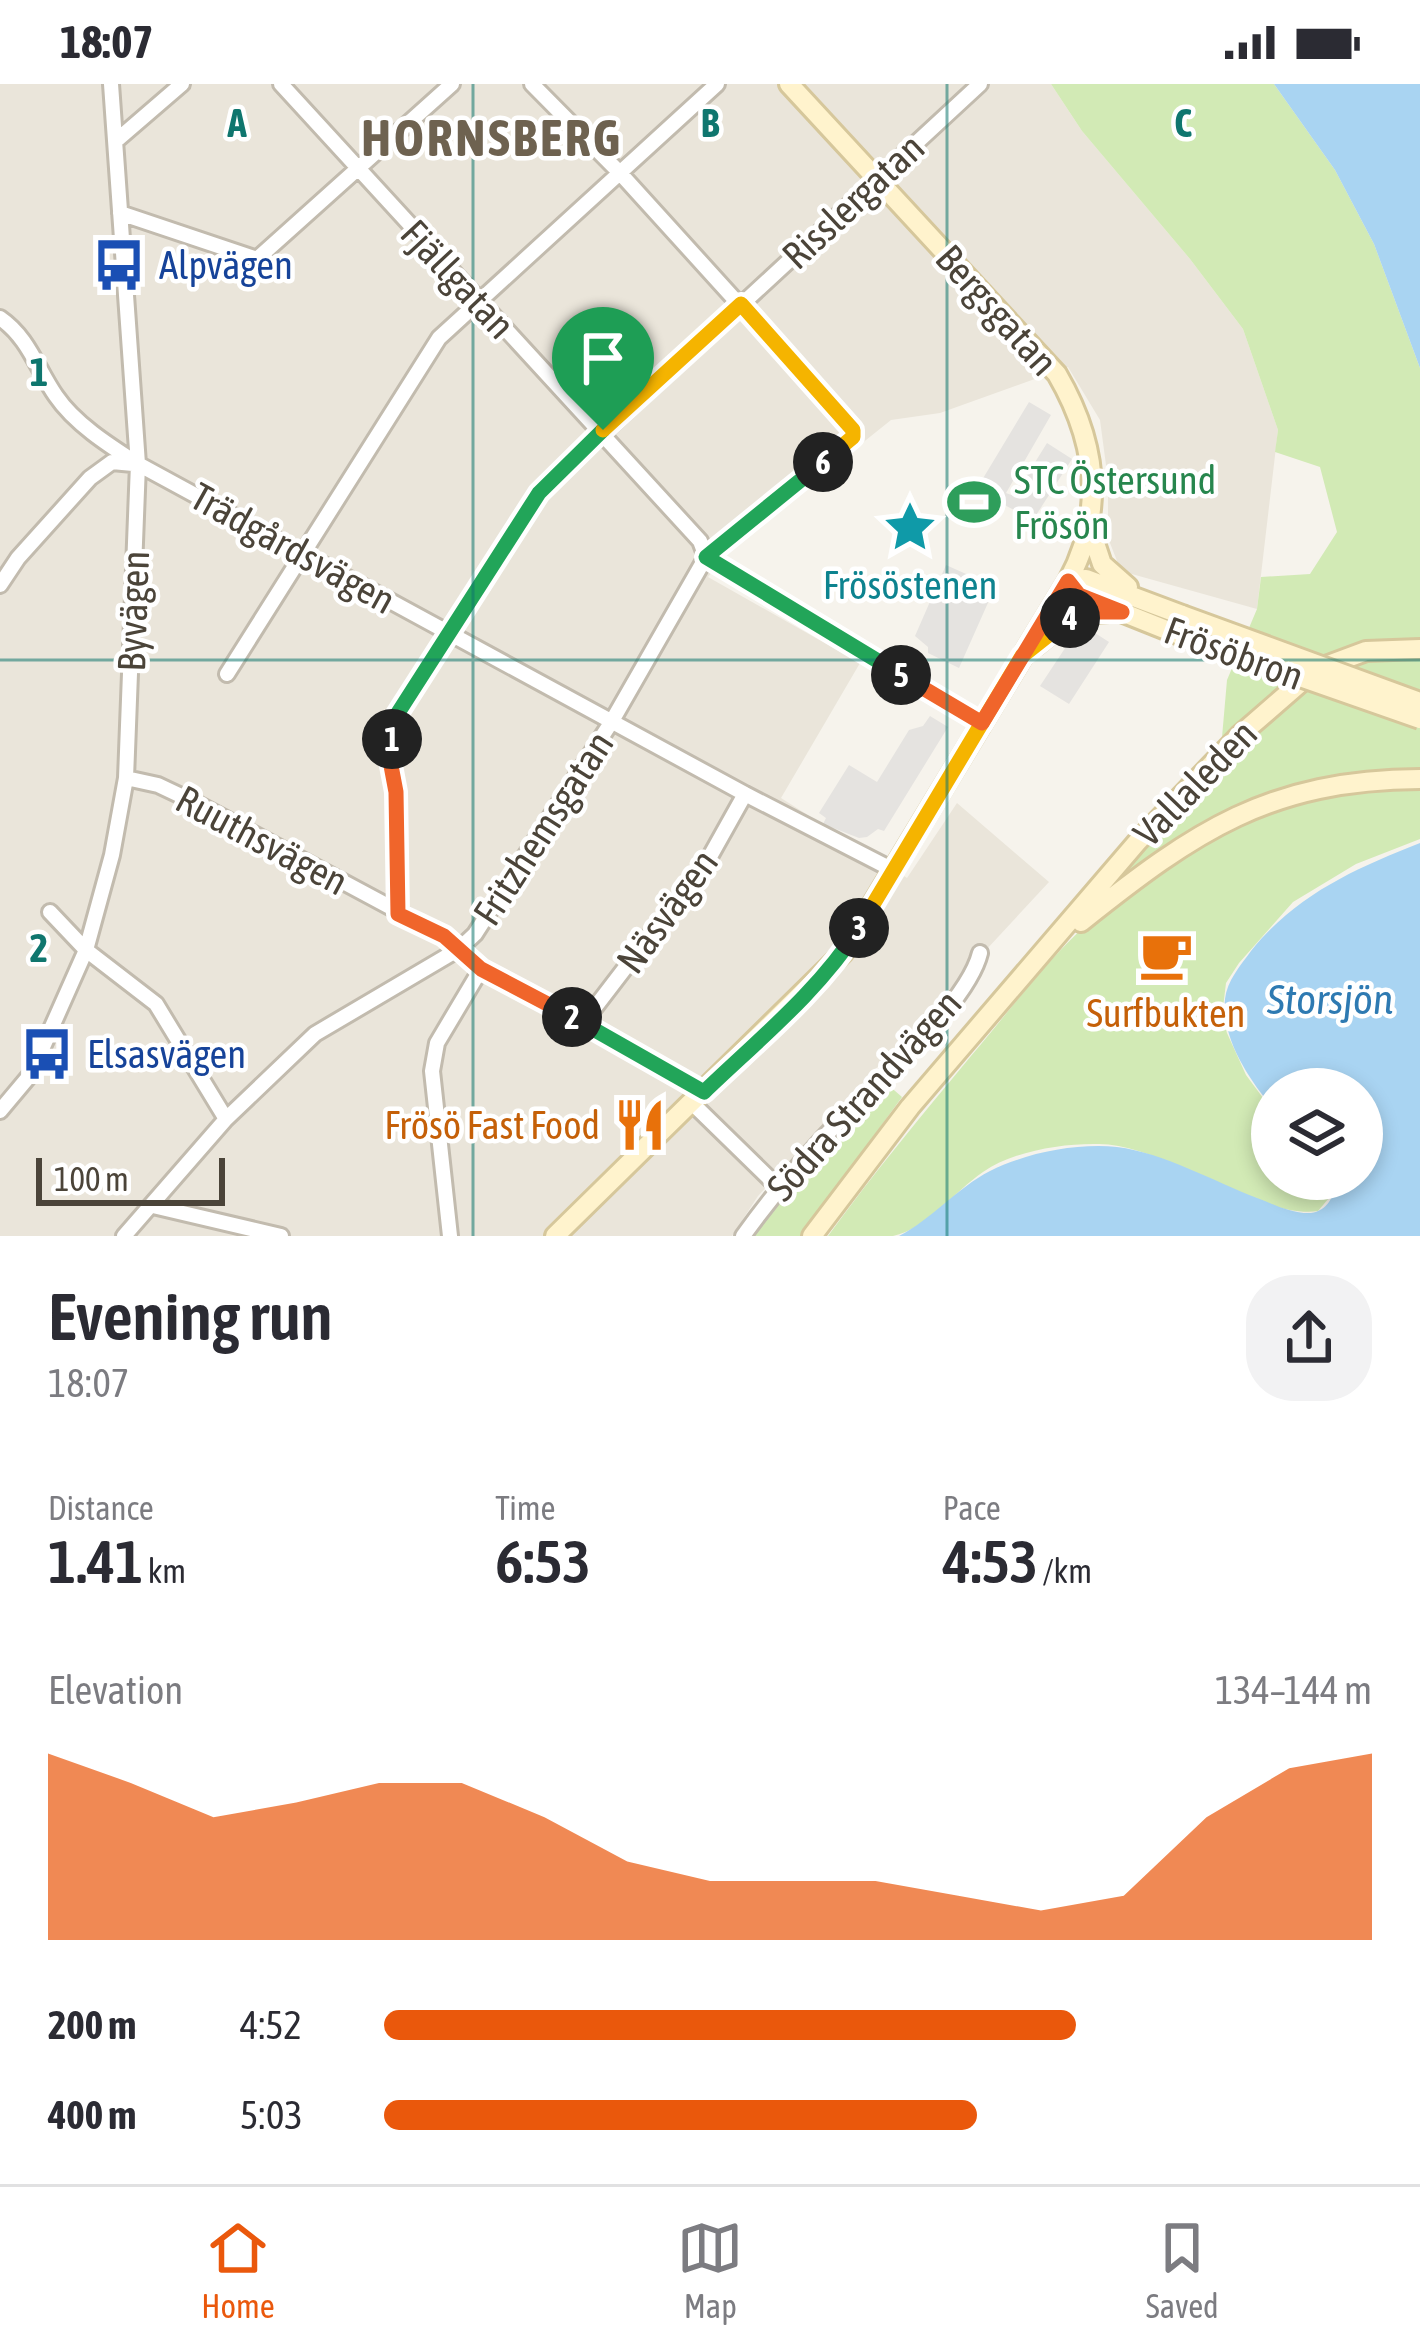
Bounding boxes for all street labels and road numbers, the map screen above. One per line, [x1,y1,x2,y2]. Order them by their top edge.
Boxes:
street label: Risslergatan [773,125,933,277]
street label: Fjällgatan [392,211,524,347]
street label: Bergsgatan [927,236,1067,384]
street label: Trädgårdsvägen [183,474,403,622]
street label: Byvägen [109,550,157,672]
street label: Frösöbron [1159,608,1309,698]
street label: Vallaleden [1124,711,1266,855]
street label: Fritzhemsgatan [464,723,622,933]
street label: Ruuthsvägen [169,777,355,903]
street label: Näsvägen [608,841,726,981]
street label: Södra Strandvägen [758,981,970,1209]

